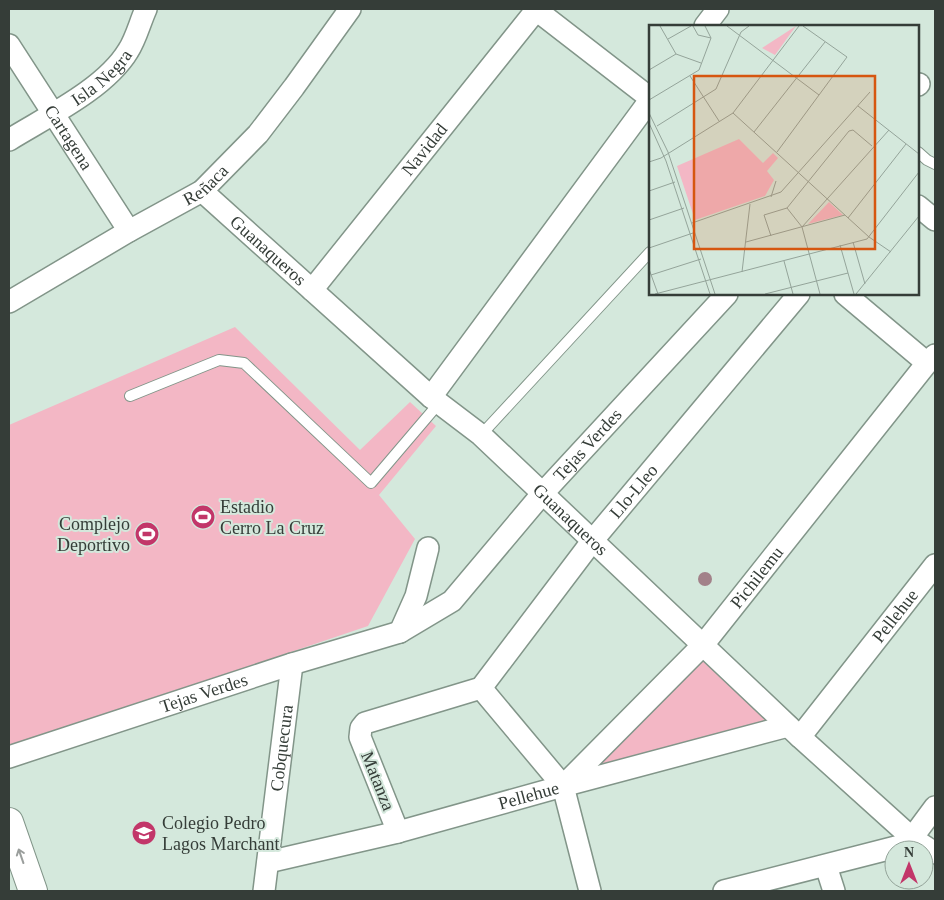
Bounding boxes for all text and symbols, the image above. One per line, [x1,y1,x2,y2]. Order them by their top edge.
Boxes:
inset map [649,25,919,295]
street label: Isla Negra [68,46,136,110]
street label: Cartagena [40,101,97,174]
street label: Navidad [398,119,451,180]
street label: Reñaca [179,161,232,209]
street label: Guanaqueros [226,211,310,290]
street label: Tejas Verdes [549,405,626,485]
street label: Llo-Lleo [606,460,662,522]
street label: Guanaqueros [529,480,612,560]
place label: Estadio Cerro La Cruz [220,497,324,538]
sports icon: Estadio Cerro La Cruz [190,504,216,530]
place label: Complejo Deportivo [57,514,130,555]
sports icon: Complejo Deportivo [134,521,160,547]
street label: Pichilemu [726,543,787,612]
street label: Pellehue [868,585,922,646]
street label: Tejas Verdes [157,669,250,717]
street label: Cobquecura [266,704,297,792]
street label: Matanza [357,749,399,813]
street label: Pellehue [496,778,561,814]
place label: Colegio Pedro Lagos Marchant [162,813,279,854]
school or university icon: Colegio Pedro Lagos Marchant [131,820,157,846]
north arrow [884,840,934,890]
text: N [904,845,914,860]
one-way arrow [16,849,25,865]

